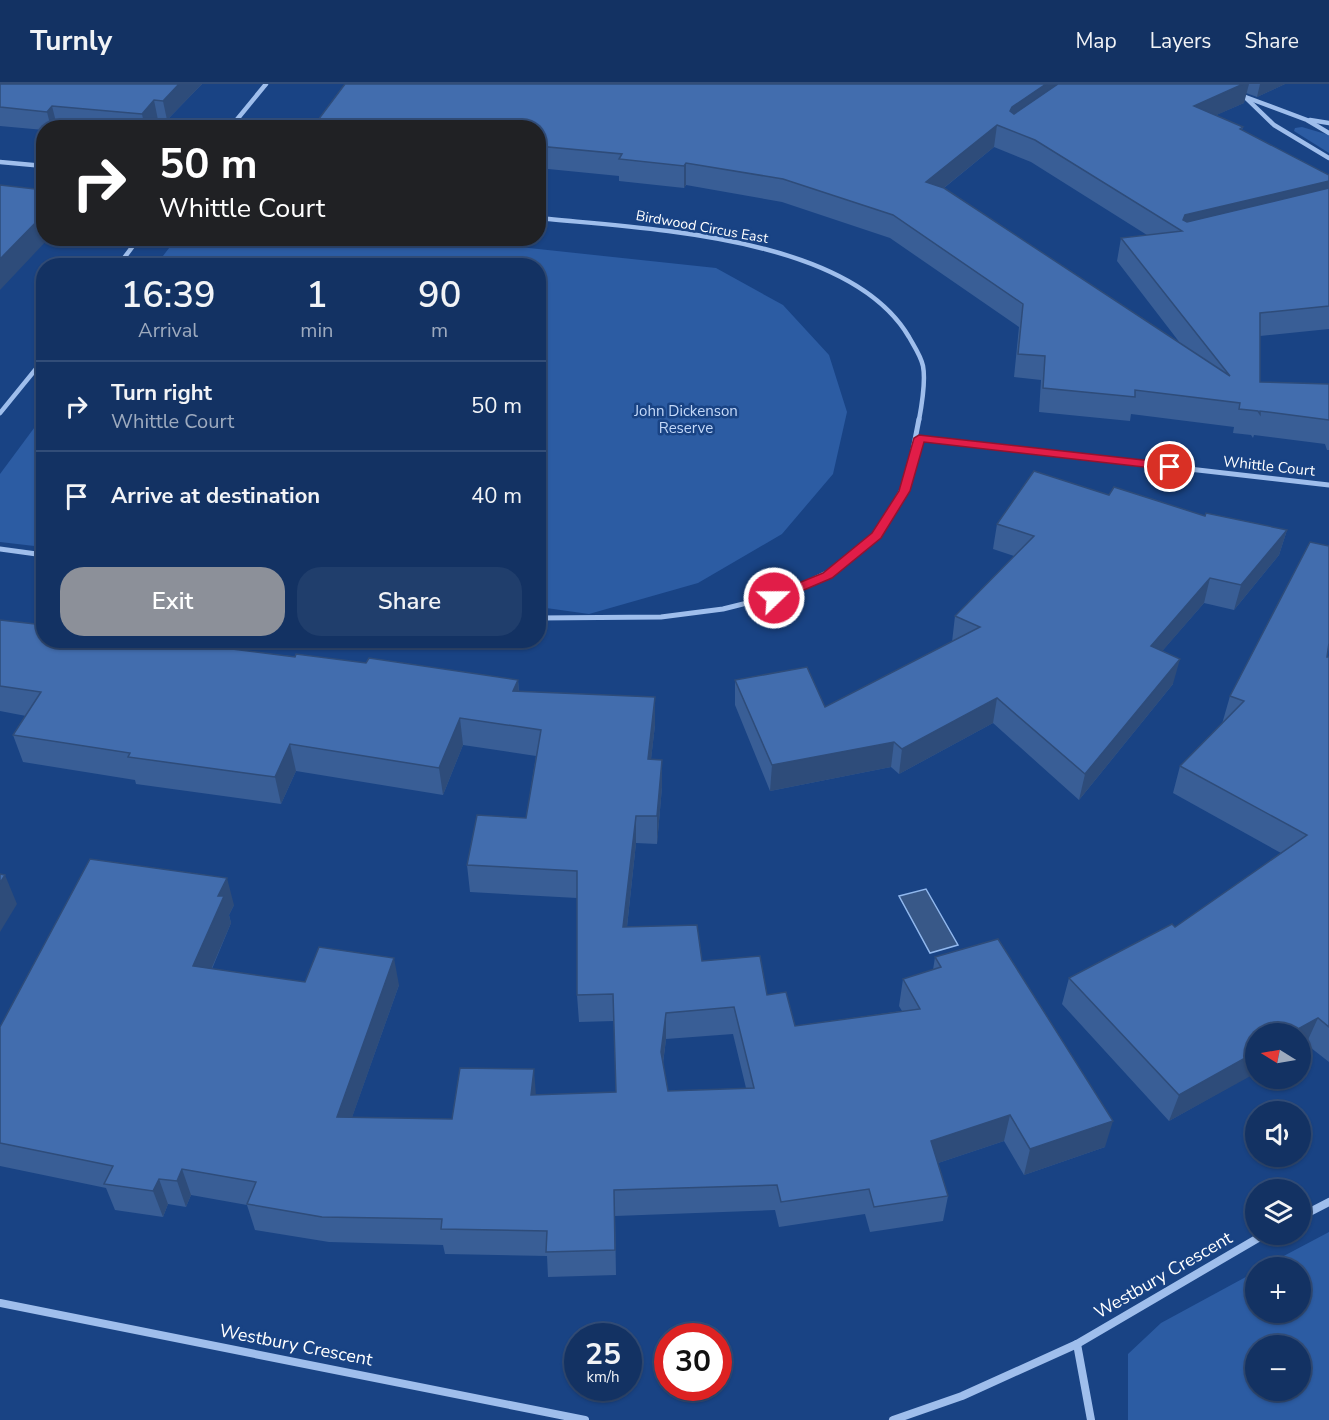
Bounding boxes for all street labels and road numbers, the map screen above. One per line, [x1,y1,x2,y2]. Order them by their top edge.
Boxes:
street label: Birdwood Circus East [634,206,770,248]
street label: Whittle Court [1222,451,1317,481]
street label: Westbury Crescent [1090,1225,1237,1324]
street label: Westbury Crescent [217,1318,375,1372]

